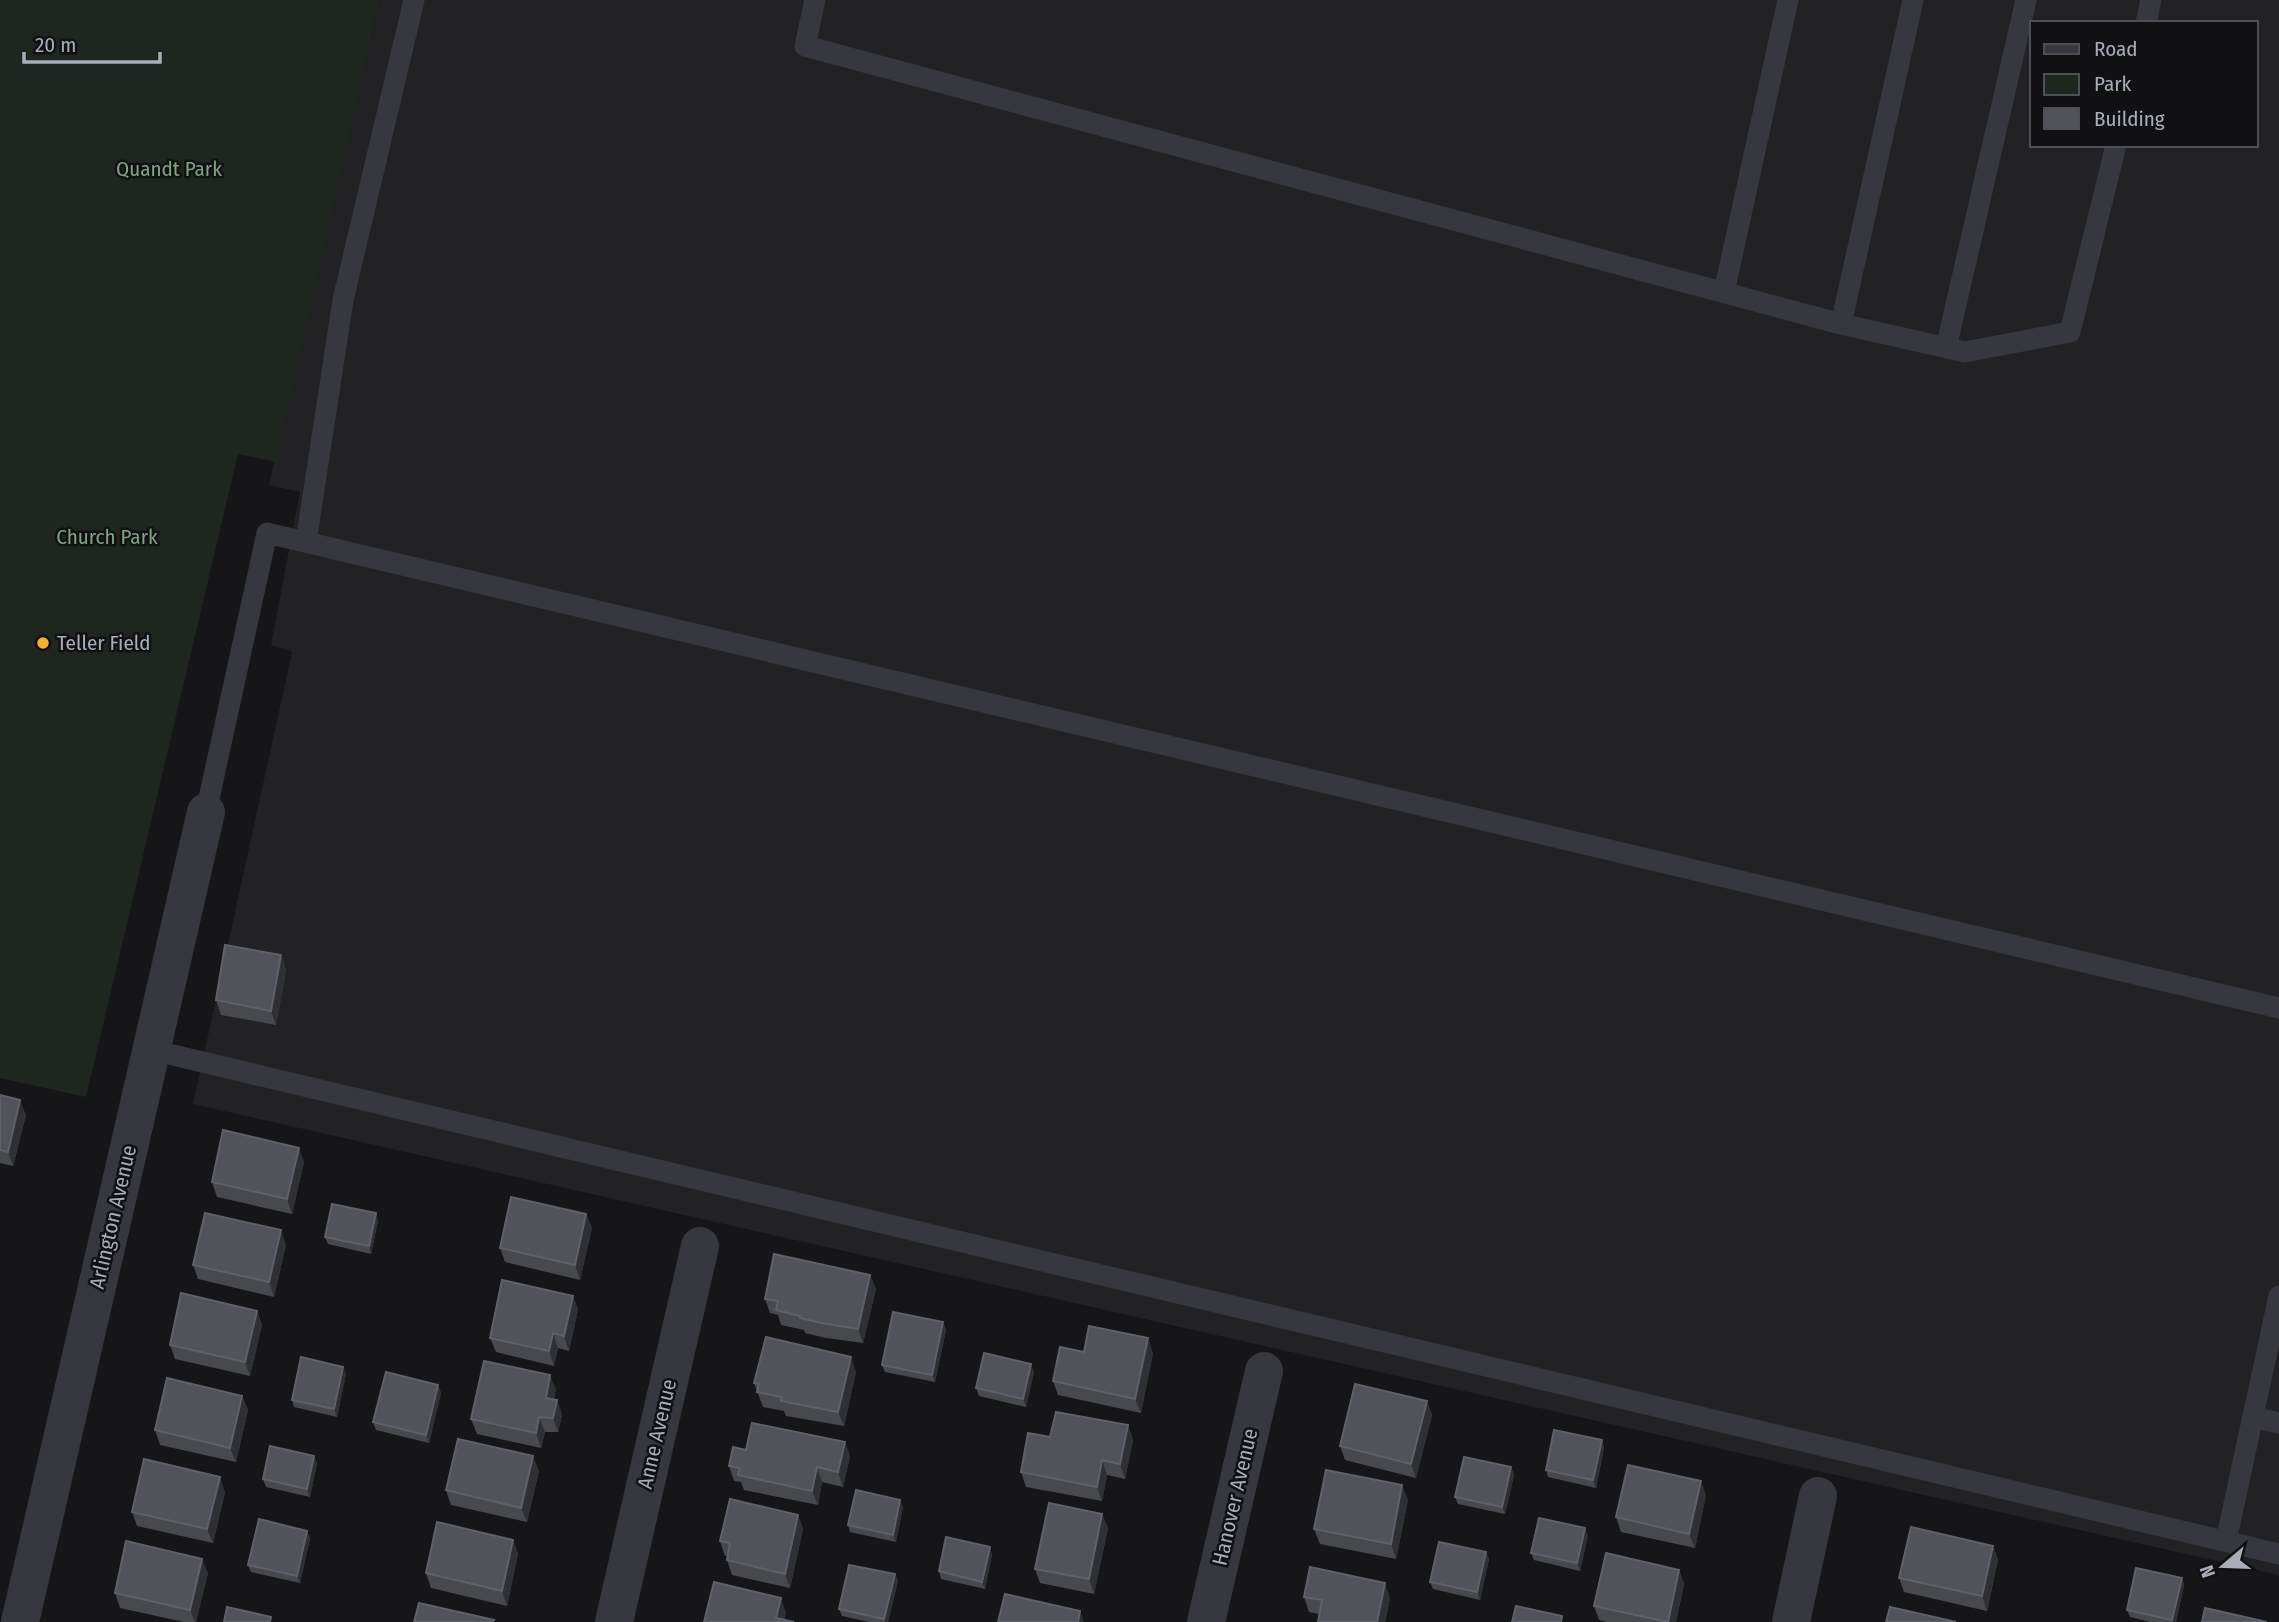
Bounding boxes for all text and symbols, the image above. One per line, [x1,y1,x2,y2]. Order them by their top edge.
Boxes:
scale bar [24,21,161,65]
legend [2030,21,2258,147]
text: 20 m [35,32,76,58]
text: Road [2094,36,2138,62]
text: Park [2094,71,2132,97]
text: Building [2094,106,2165,132]
park label: Quandt Park [116,156,222,182]
park label: Church Park [56,524,158,550]
place label: Teller Field [57,630,150,656]
marker: Teller Field [35,635,51,651]
street label: Arlington Avenue [84,1143,142,1291]
street label: Anne Avenue [632,1377,682,1491]
street label: Hanover Avenue [1207,1426,1263,1568]
north arrow [2188,1531,2258,1601]
text: N [2195,1562,2220,1581]

